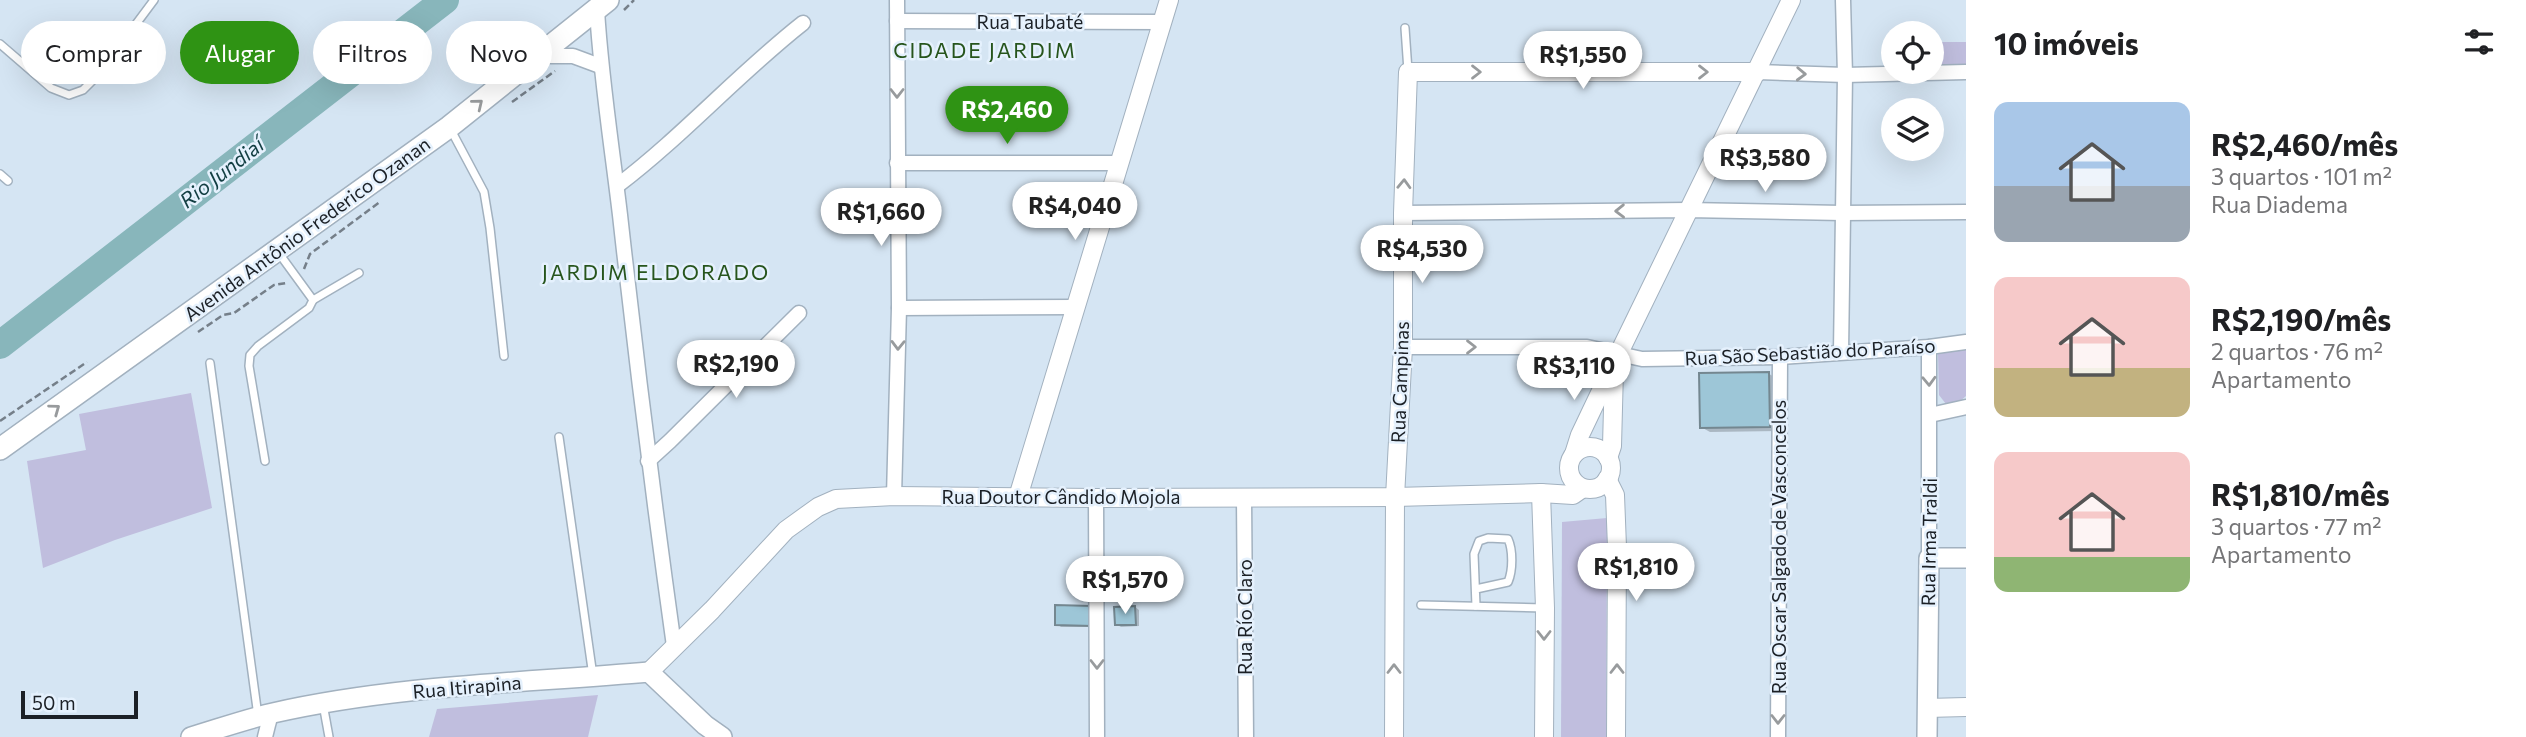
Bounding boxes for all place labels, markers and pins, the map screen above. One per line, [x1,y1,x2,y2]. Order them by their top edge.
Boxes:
pin: R$1,550 [1518,32,1648,91]
pin: R$2,460 [942,86,1072,146]
pin: R$3,580 [1700,134,1830,194]
pin: R$4,040 [1010,182,1140,242]
pin: R$1,660 [816,188,946,248]
pin: R$4,530 [1357,226,1487,285]
pin: R$2,190 [671,340,801,400]
pin: R$3,110 [1509,342,1639,402]
pin: R$1,810 [1571,544,1701,603]
pin: R$1,570 [1060,556,1190,616]

